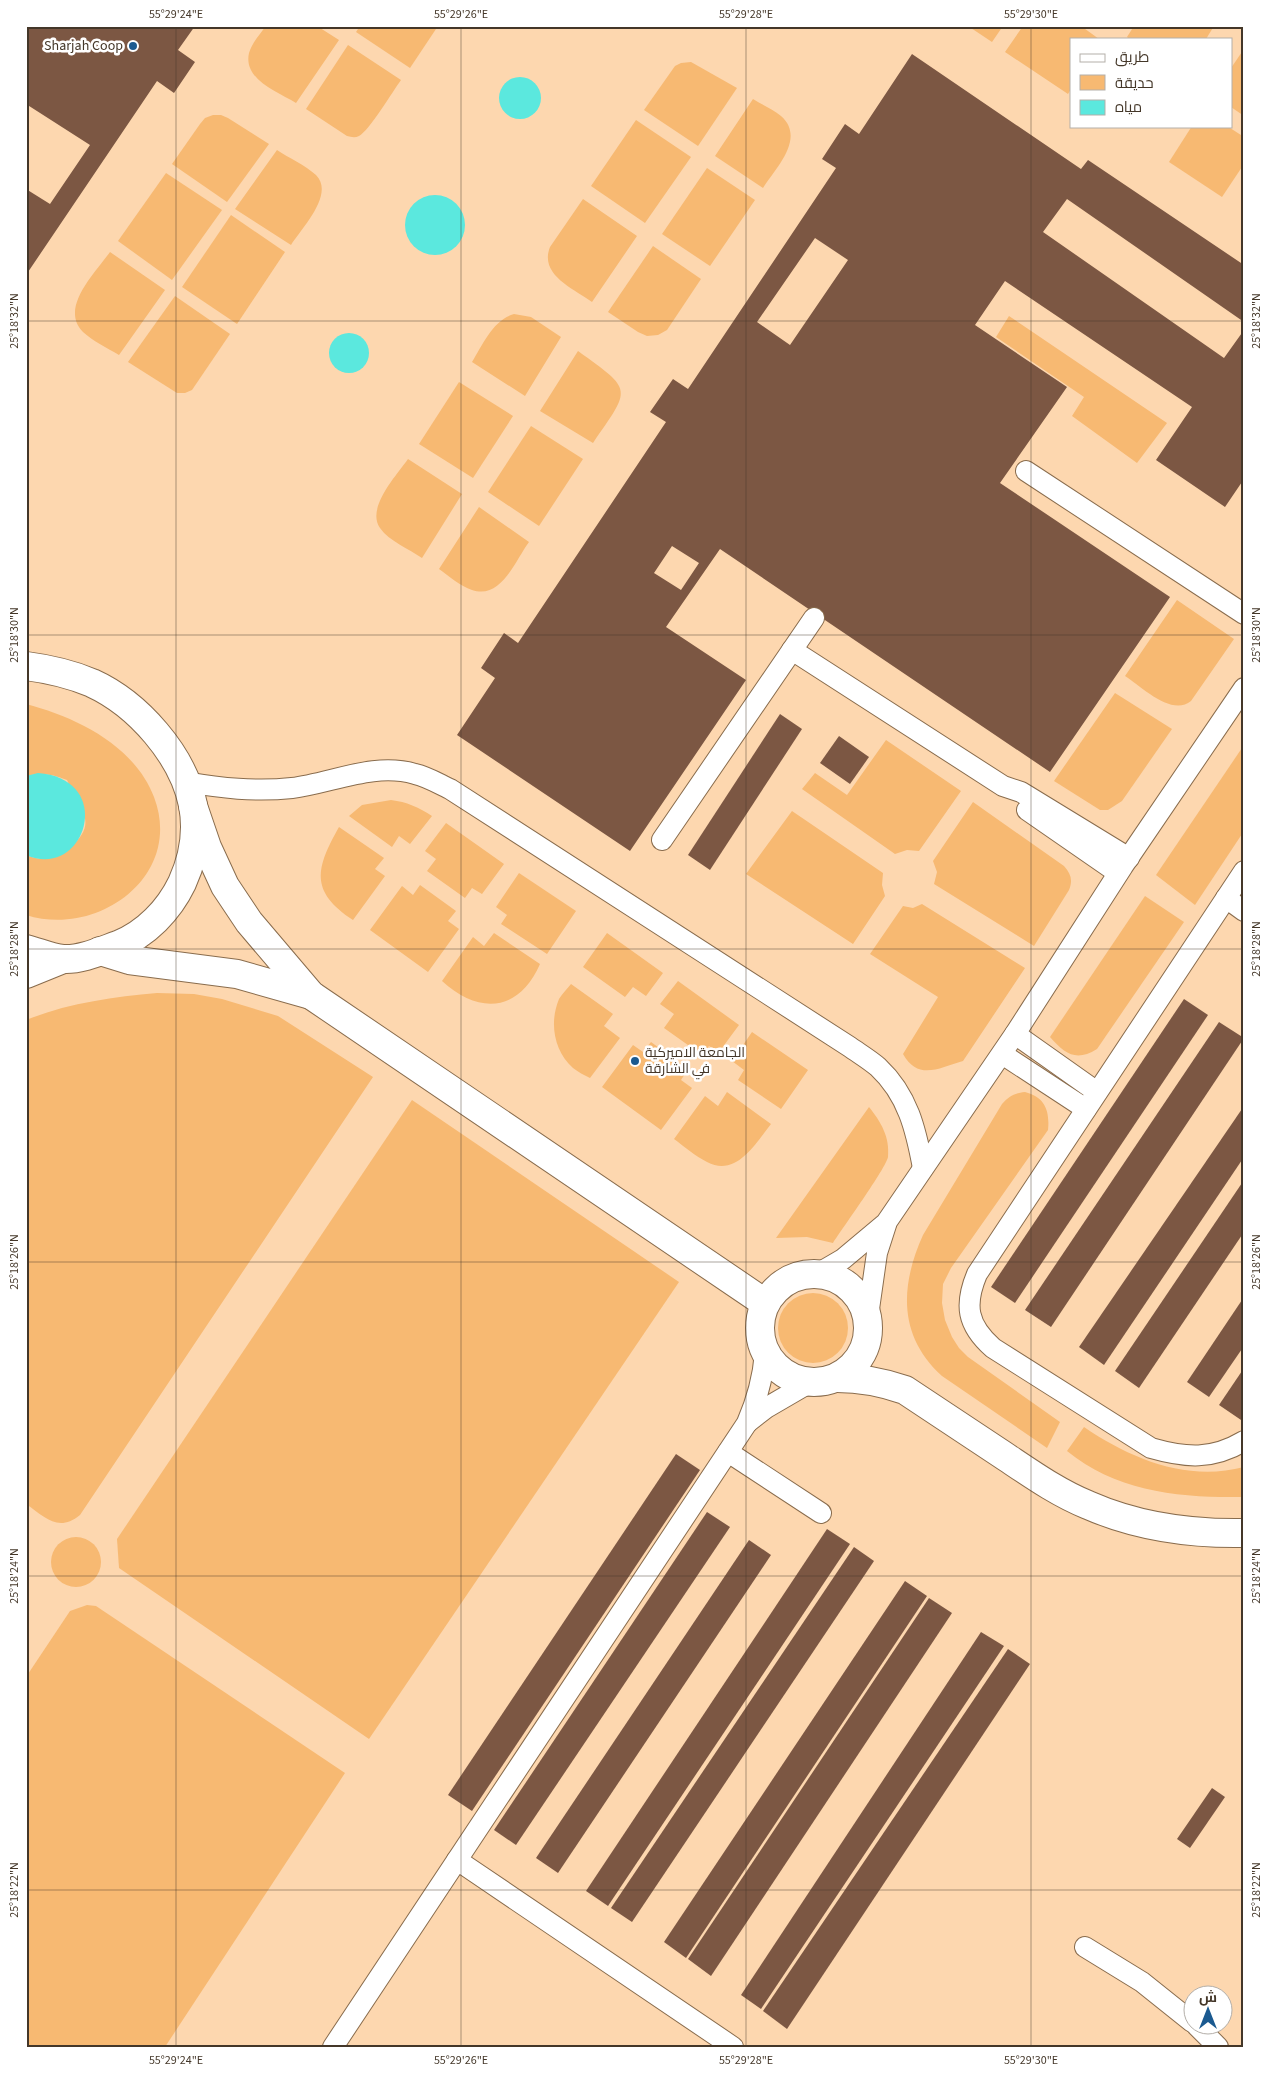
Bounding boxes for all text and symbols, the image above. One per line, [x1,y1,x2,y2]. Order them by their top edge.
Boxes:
text: 55°29'24"E [149,6,203,23]
text: 55°29'26"E [434,6,488,23]
text: 55°29'28"E [719,6,773,23]
text: 55°29'30"E [1004,6,1058,23]
place label: Sharjah Coop [44,36,123,56]
legend [1070,38,1232,128]
marker: Sharjah Coop [127,40,139,52]
text: طريق [1115,47,1149,68]
text: حديقة [1115,73,1154,94]
text: مياه [1115,97,1142,118]
text: 25°18'32"N [6,293,23,349]
text: 25°18'32"N [1248,293,1265,349]
text: 25°18'30"N [6,607,23,663]
text: 25°18'30"N [1248,607,1265,663]
text: 25°18'28"N [6,921,23,977]
text: 25°18'28"N [1248,921,1265,977]
place label: الجامعة الاميركية في الشارقة [645,1043,745,1080]
marker: الجامعة الاميركية في الشارقة [629,1055,641,1067]
text: 25°18'26"N [6,1234,23,1290]
text: 25°18'26"N [1248,1234,1265,1290]
text: 25°18'24"N [6,1548,23,1604]
text: 25°18'24"N [1248,1548,1265,1604]
text: 25°18'22"N [6,1862,23,1918]
text: 25°18'22"N [1248,1862,1265,1918]
north arrow [1182,1986,1232,2036]
text: ش [1199,1988,1217,2008]
text: 55°29'24"E [149,2052,203,2069]
text: 55°29'26"E [434,2052,488,2069]
text: 55°29'28"E [719,2052,773,2069]
text: 55°29'30"E [1004,2052,1058,2069]

